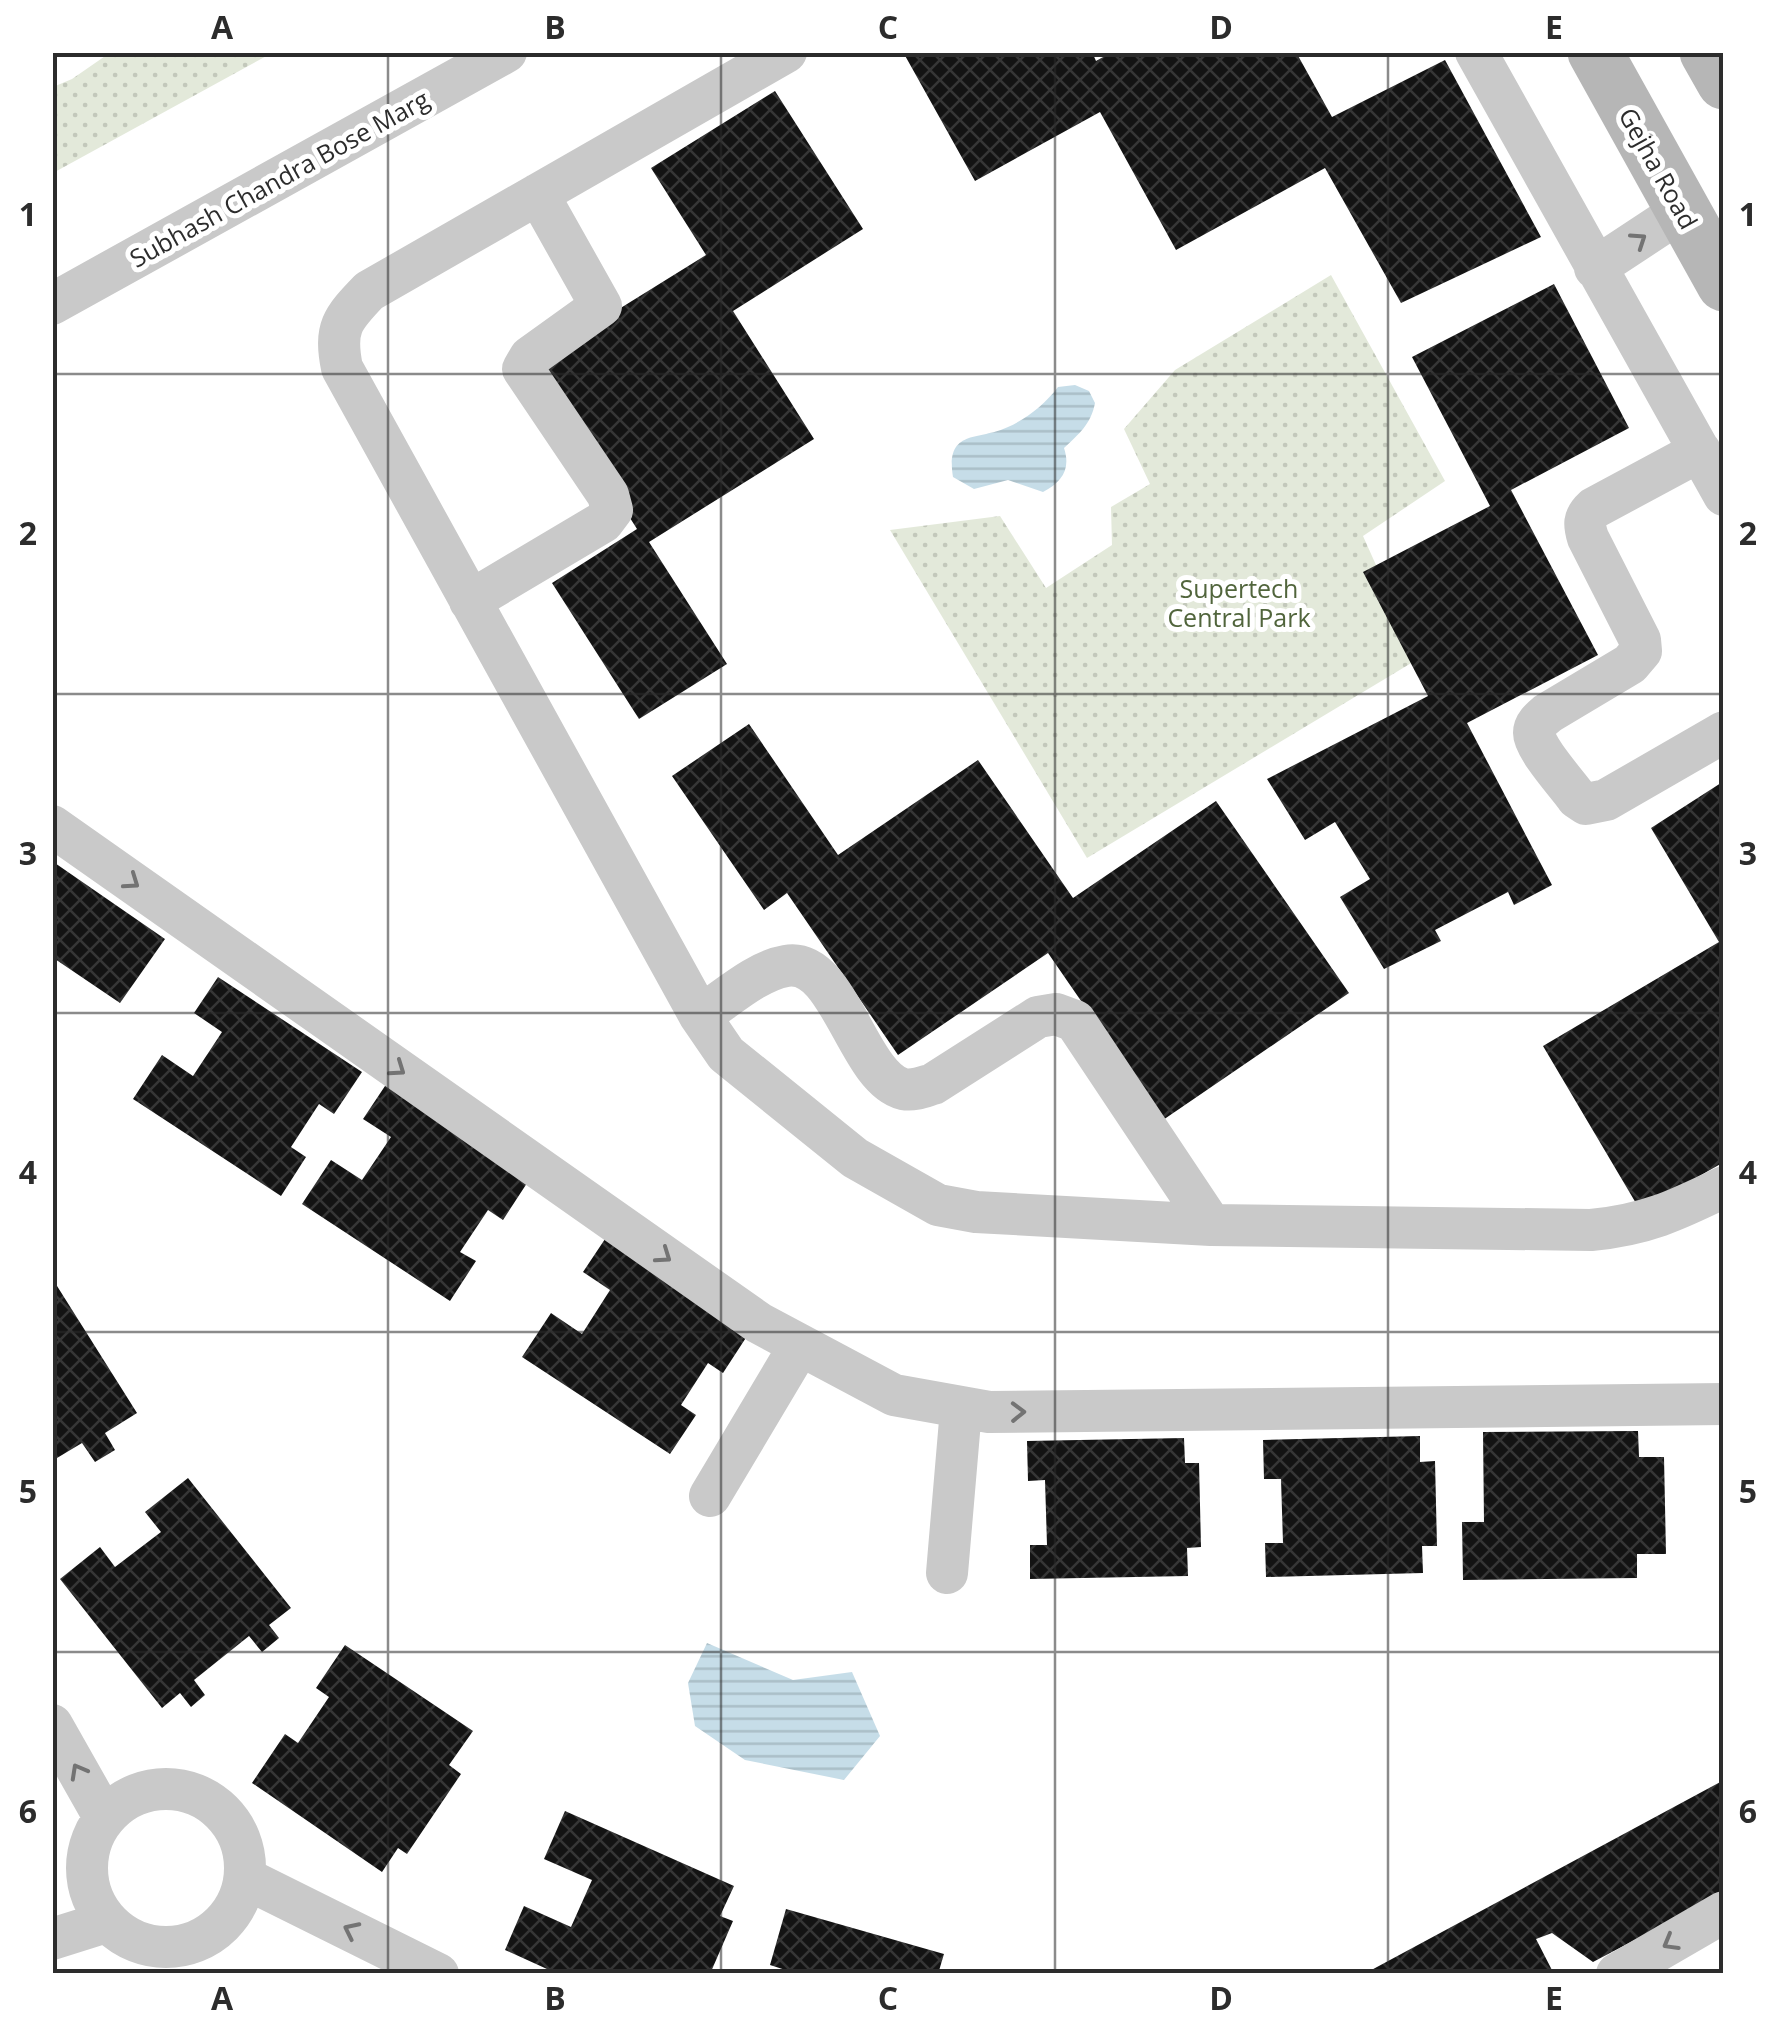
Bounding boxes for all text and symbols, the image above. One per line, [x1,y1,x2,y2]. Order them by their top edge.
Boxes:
text: A [211,5,234,48]
text: B [544,5,566,48]
text: C [878,5,898,48]
text: D [1209,5,1233,48]
text: E [1545,5,1563,48]
street label: Subhash Chandra Bose Marg [123,81,435,275]
street label: Gejha Road [1612,101,1706,235]
text: 1 [19,192,37,235]
text: 1 [1739,192,1757,235]
one-way arrow [1628,233,1646,252]
text: 2 [19,511,37,554]
text: 2 [1739,511,1757,554]
park label: Supertech Central Park [1167,571,1311,634]
text: 3 [19,831,37,874]
text: 3 [1739,831,1757,874]
one-way arrow [121,870,140,888]
one-way arrow [387,1057,405,1075]
text: 4 [19,1150,37,1193]
text: 4 [1739,1150,1757,1193]
one-way arrow [653,1244,671,1262]
one-way arrow [1010,1401,1026,1422]
text: 5 [19,1469,37,1512]
text: 5 [1739,1469,1757,1512]
one-way arrow [71,1764,90,1782]
text: 6 [19,1789,37,1832]
text: 6 [1739,1789,1757,1832]
one-way arrow [343,1923,361,1942]
one-way arrow [1663,1931,1681,1950]
text: A [211,1976,234,2019]
text: B [544,1976,566,2019]
text: C [878,1976,898,2019]
text: D [1209,1976,1233,2019]
text: E [1545,1976,1563,2019]

